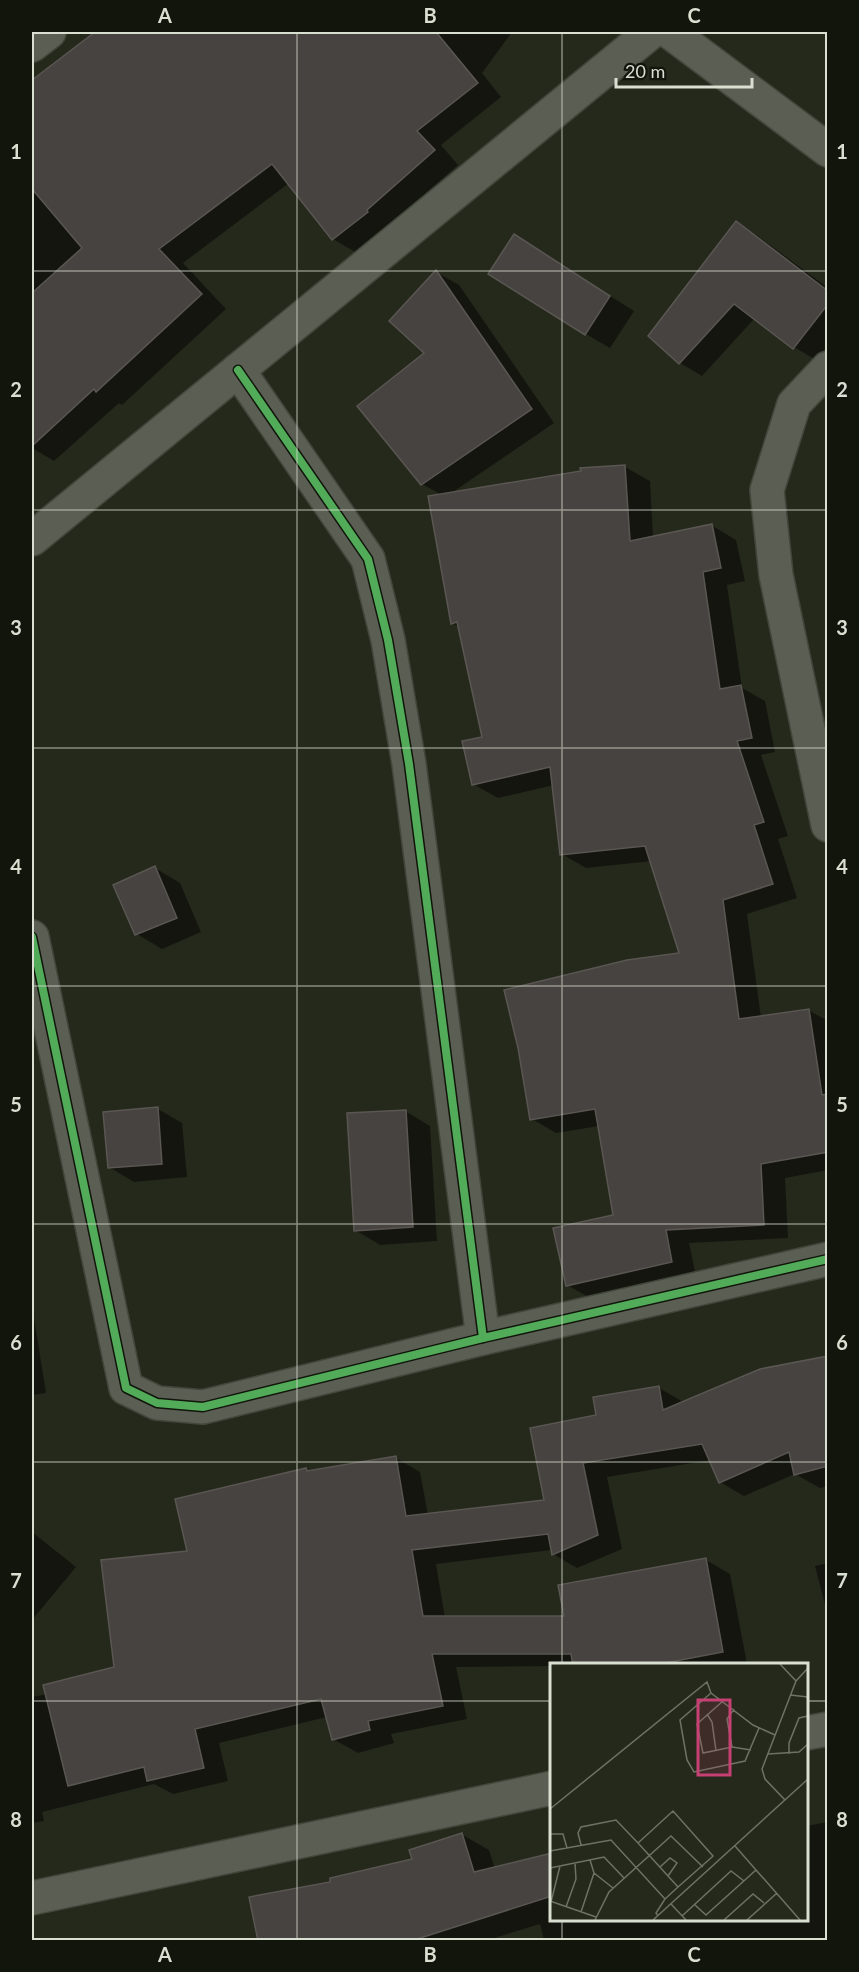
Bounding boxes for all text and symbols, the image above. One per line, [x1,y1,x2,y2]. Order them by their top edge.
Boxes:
text: A [157,3,172,27]
text: B [423,3,437,27]
text: C [687,3,701,27]
scale bar [616,51,752,89]
text: 20 m [625,60,665,82]
text: 1 [10,139,22,163]
text: 1 [836,139,848,163]
text: 2 [10,377,22,401]
text: 2 [836,377,848,401]
text: 3 [10,615,22,639]
text: 3 [836,615,848,639]
text: 4 [10,854,22,878]
text: 4 [836,854,848,878]
text: 5 [10,1092,22,1116]
text: 5 [836,1092,848,1116]
text: 6 [10,1330,22,1354]
text: 6 [836,1330,848,1354]
text: 7 [10,1568,22,1592]
text: 7 [836,1568,848,1592]
inset map [550,1663,808,1921]
text: 8 [10,1807,22,1831]
text: 8 [836,1807,848,1831]
text: A [157,1942,172,1966]
text: B [423,1942,437,1966]
text: C [687,1942,701,1966]

